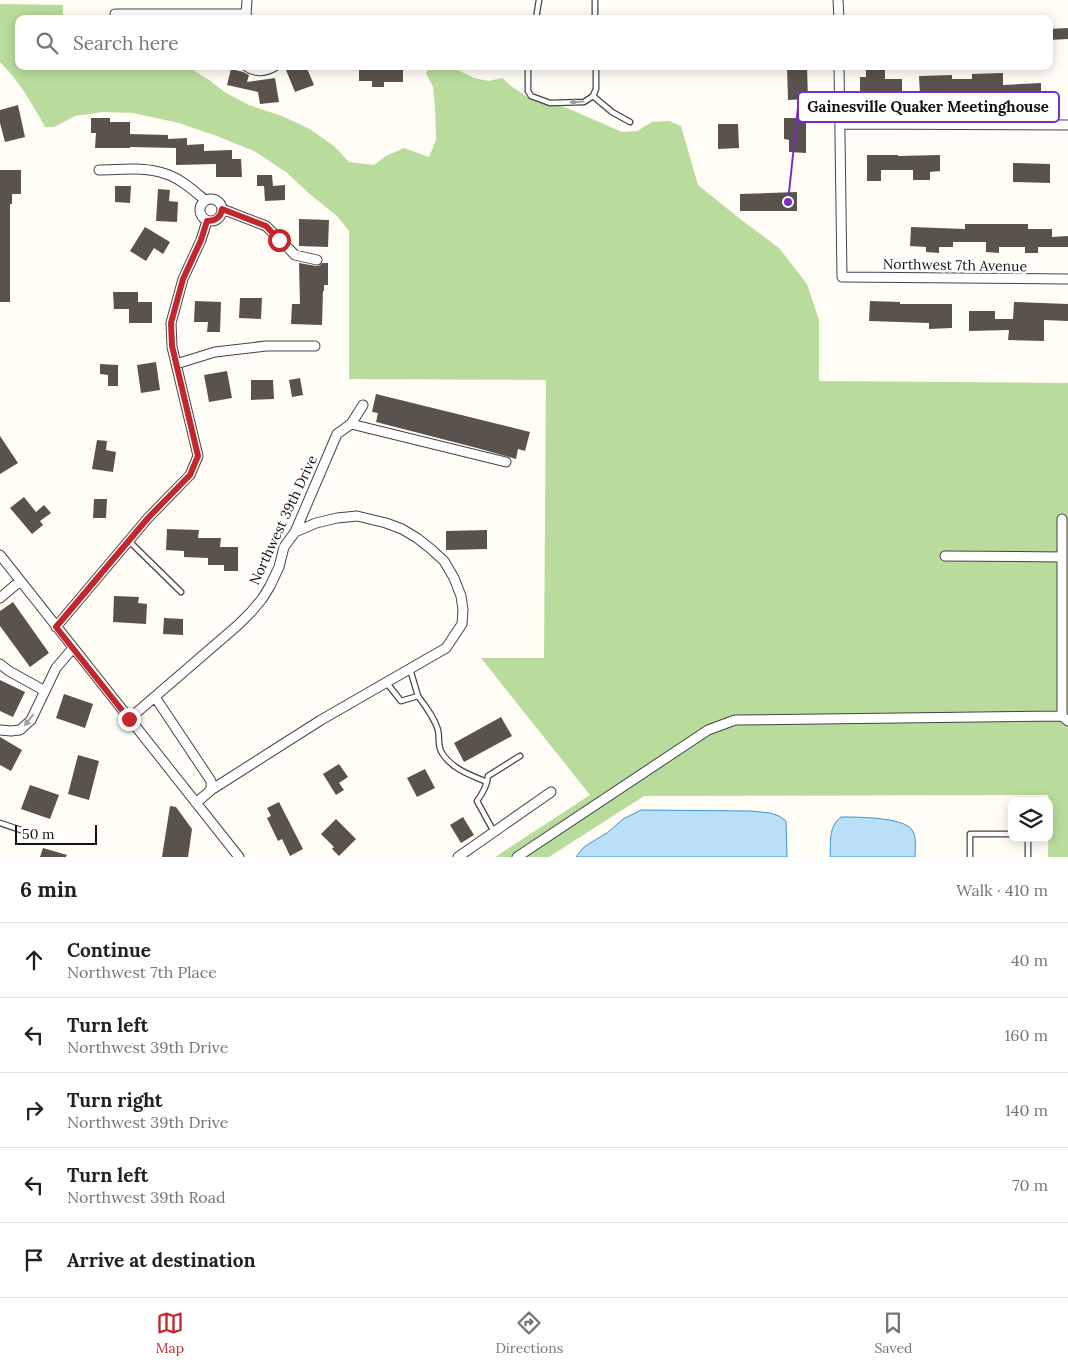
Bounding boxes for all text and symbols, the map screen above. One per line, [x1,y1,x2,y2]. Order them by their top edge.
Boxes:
search box [15,15,1053,70]
icon: search [33,29,61,57]
text: Search here [73,31,179,55]
callout: Gainesville Quaker Meetinghouse [798,92,1059,122]
text: Gainesville Quaker Meetinghouse [807,97,1049,116]
one-way arrow [568,98,584,106]
route start [268,229,291,252]
street label: Northwest 7th Avenue [883,255,1028,275]
street label: Northwest 39th Drive [245,452,321,588]
route end [118,708,141,731]
one-way arrow [24,713,34,727]
map controls [1008,797,1053,842]
button: layers [1008,797,1053,842]
scale bar [15,822,98,845]
text: 50 m [22,825,55,843]
text: 6 min [20,876,77,903]
text: Walk · 410 m [956,880,1048,900]
text: Continue [67,938,151,962]
icon: ahead [20,946,48,974]
text: 40 m [1011,950,1048,970]
text: Northwest 7th Place [67,962,217,982]
text: Turn left [67,1013,148,1037]
icon: left [20,1021,48,1049]
text: 160 m [1004,1025,1048,1045]
text: Northwest 39th Drive [67,1037,228,1057]
text: Turn right [67,1088,163,1112]
icon: right [20,1096,48,1124]
text: 140 m [1005,1100,1048,1120]
text: Northwest 39th Drive [67,1112,228,1132]
text: Turn left [67,1163,148,1187]
icon: left [20,1171,48,1199]
text: 70 m [1012,1175,1048,1195]
text: Northwest 39th Road [67,1187,226,1207]
icon: arrive [20,1246,48,1274]
text: Arrive at destination [67,1248,256,1272]
tab: Map [156,1309,184,1357]
tab: Directions [495,1309,563,1357]
tab: Saved [874,1309,912,1357]

